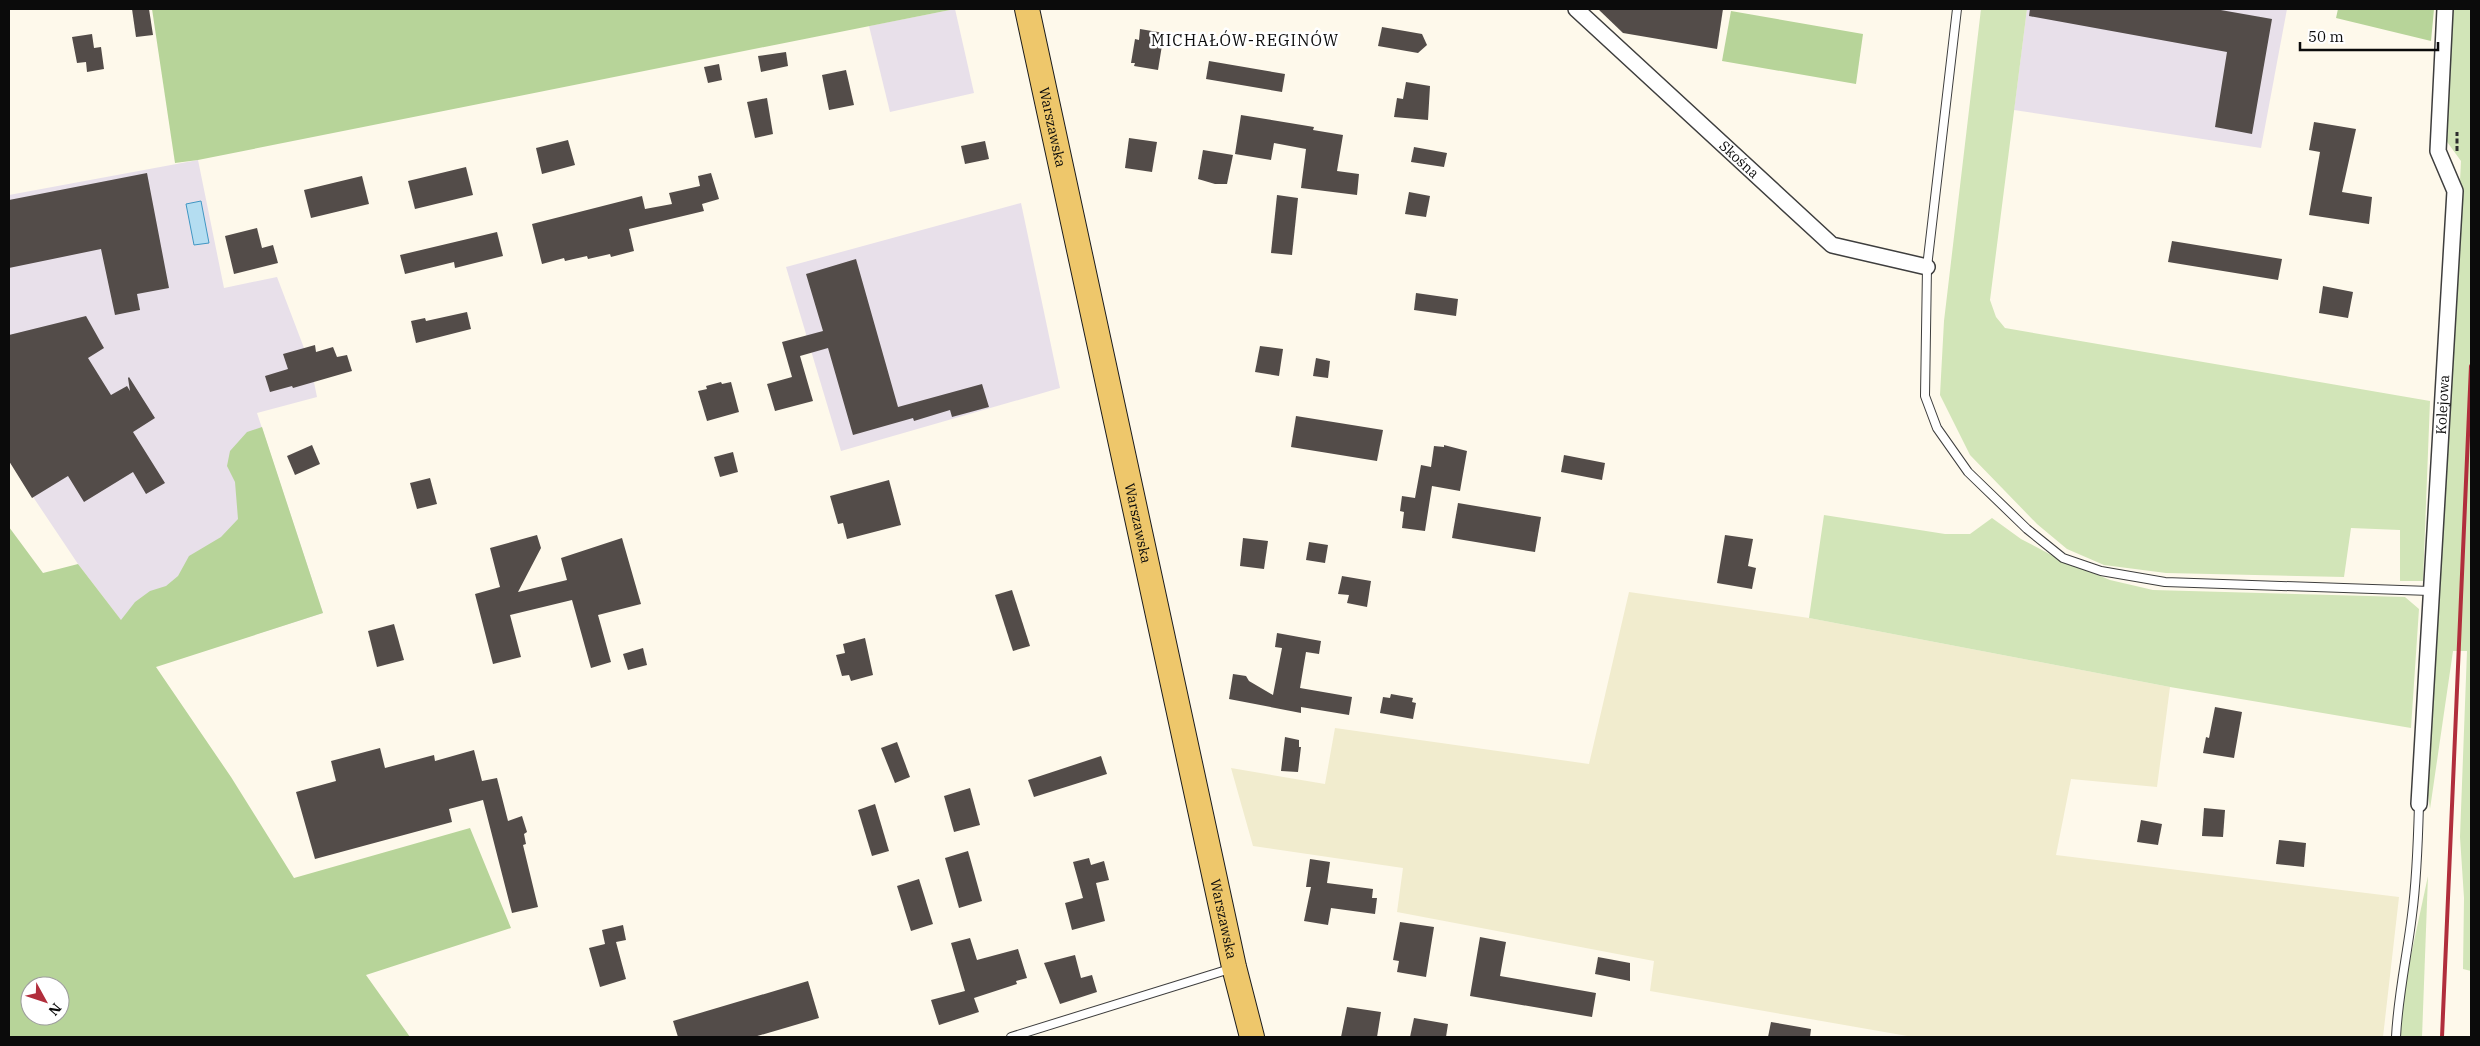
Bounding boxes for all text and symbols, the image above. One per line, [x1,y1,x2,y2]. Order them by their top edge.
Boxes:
scale bar [2300,20,2438,52]
text: 50 m [2308,27,2344,46]
district label: MICHAŁÓW-REGINÓW [1151,29,1339,50]
street label: Warszawska [1035,86,1070,169]
street label: Skośna [1716,137,1763,182]
street label: Kolejowa [2432,374,2453,435]
street label: Warszawska [1121,481,1156,565]
street label: Warszawska [1206,877,1241,961]
north arrow [20,976,70,1026]
text: N [45,999,65,1019]

